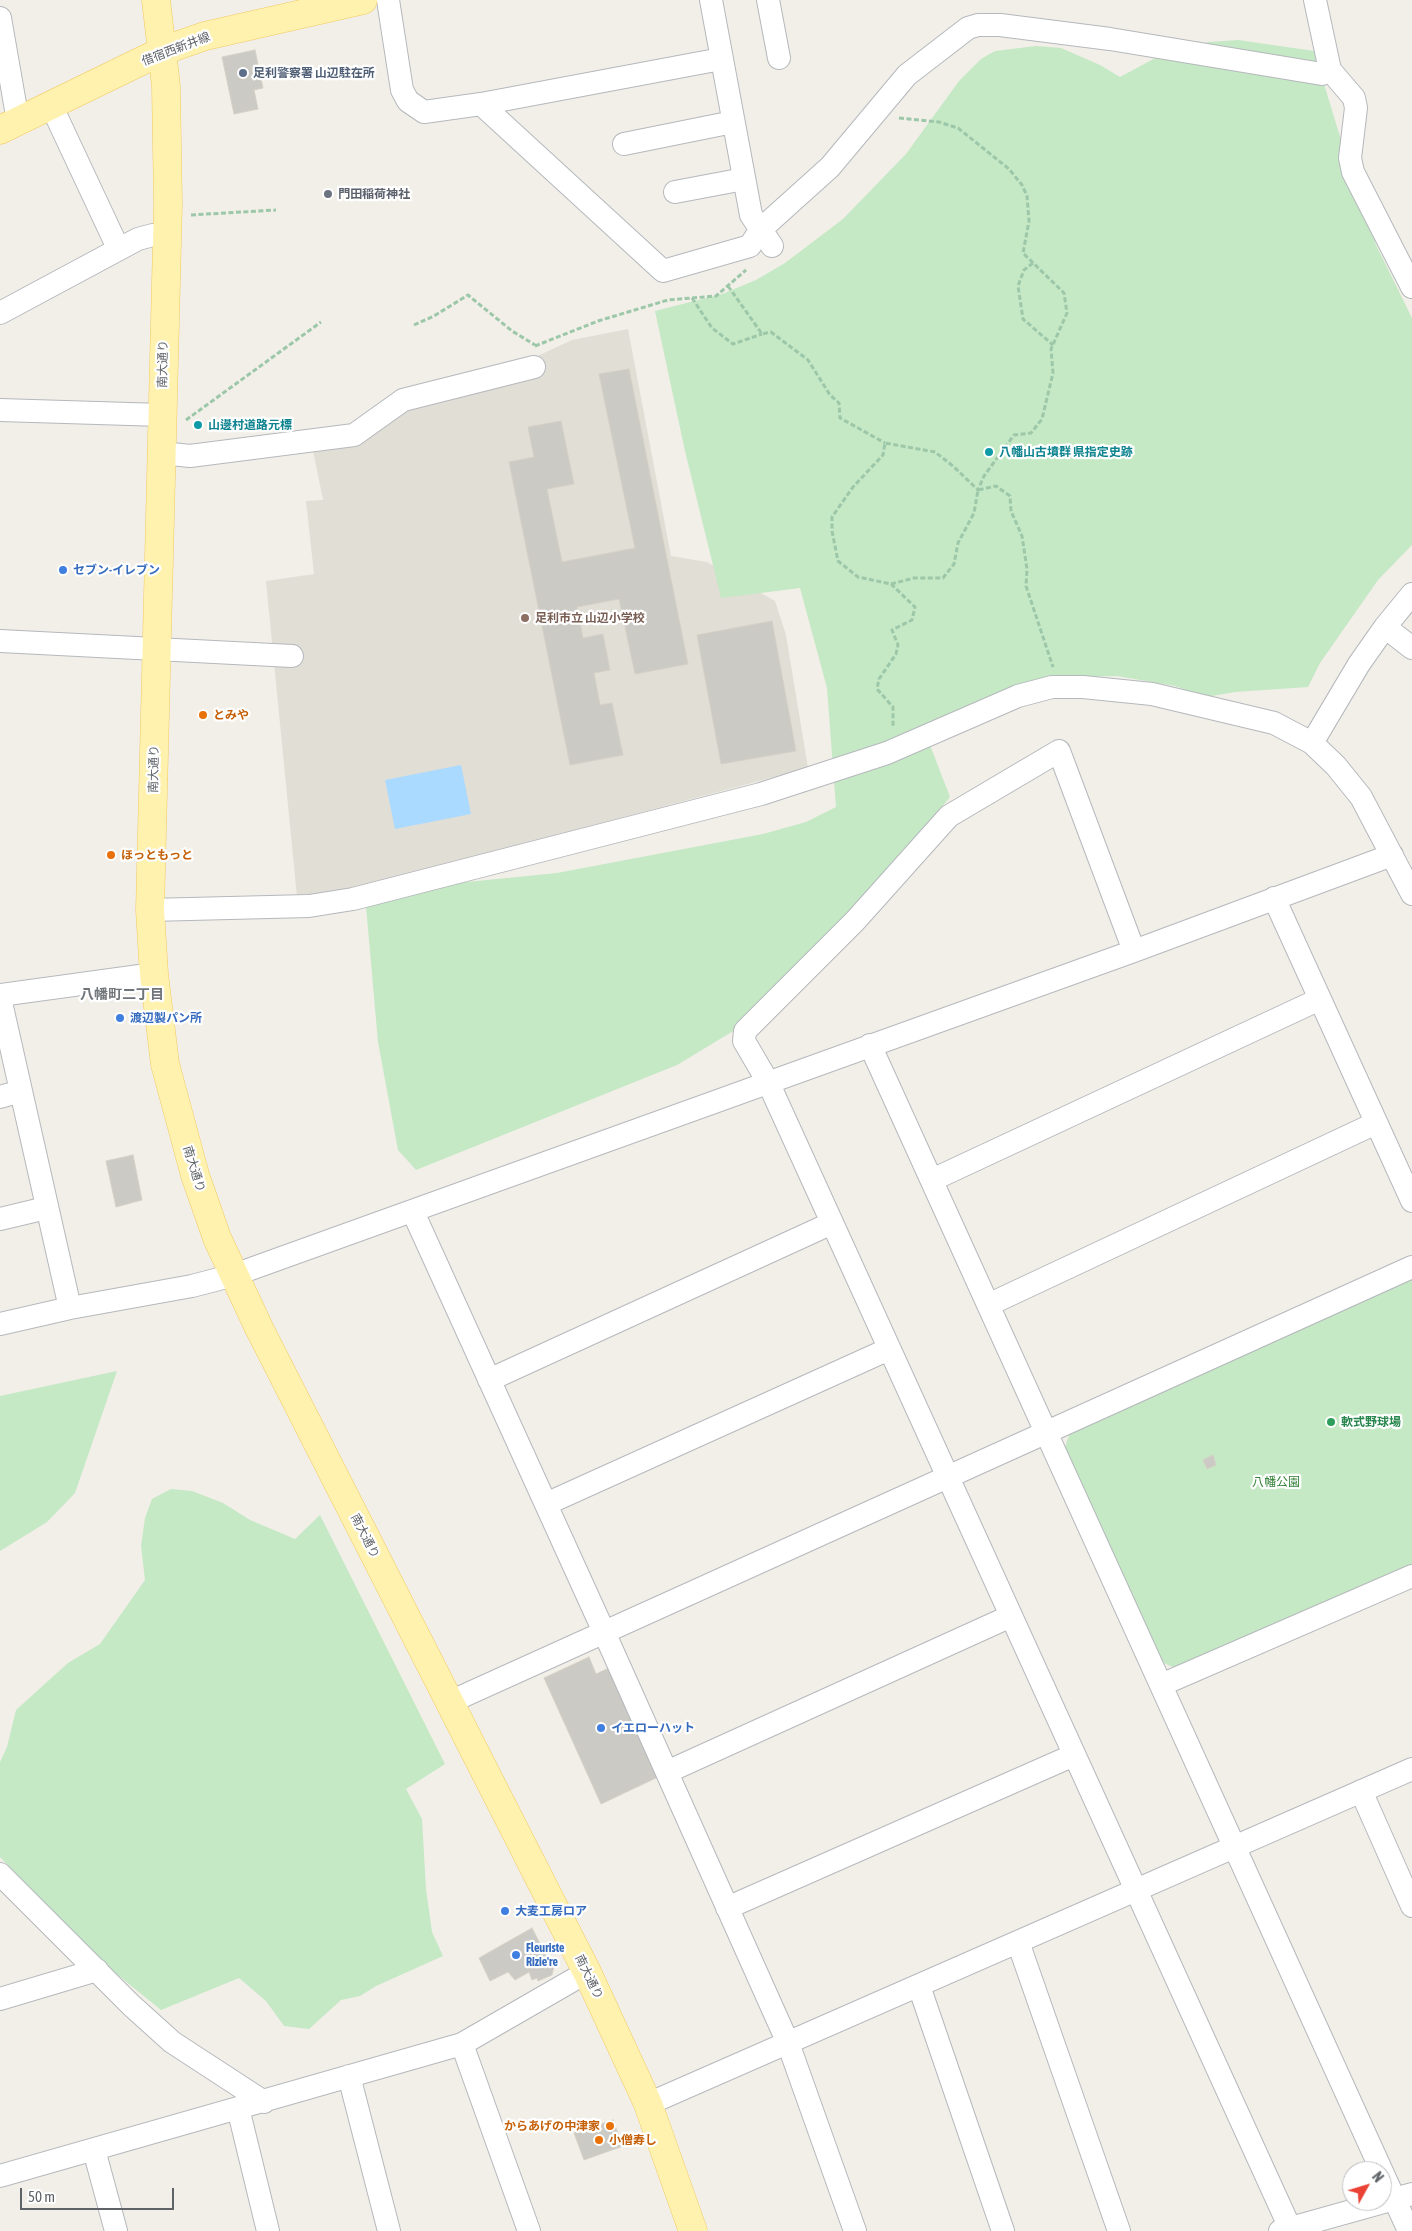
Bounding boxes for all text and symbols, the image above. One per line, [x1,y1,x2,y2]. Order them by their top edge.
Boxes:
street label: 借宿西新井線 [140,29,212,69]
place label: 足利警察署 山辺駐在所 [253,66,375,80]
marker: 足利警察署 山辺駐在所 [237,67,249,79]
place label: 門田稲荷神社 [338,187,410,201]
marker: 門田稲荷神社 [322,188,334,200]
street label: 南大通り [155,340,171,388]
place label: 山邊村道路元標 [208,418,292,432]
marker: 山邊村道路元標 [192,419,204,431]
place label: 八幡山古墳群 県指定史跡 [999,445,1133,459]
marker: 八幡山古墳群 県指定史跡 [983,446,995,458]
place label: セブン-イレブン [73,563,160,577]
marker: セブン-イレブン [57,564,69,576]
place label: 足利市立 山辺小学校 [535,611,645,625]
marker: 足利市立 山辺小学校 [519,612,531,624]
place label: とみや [213,708,249,722]
marker: とみや [197,709,209,721]
street label: 南大通り [146,745,162,793]
place label: ほっともっと [121,848,193,862]
marker: ほっともっと [105,849,117,861]
district label: 八幡町二丁目 [80,987,164,1003]
place label: 渡辺製パン所 [130,1011,202,1025]
marker: 渡辺製パン所 [114,1012,126,1024]
street label: 南大通り [180,1144,208,1194]
place label: 軟式野球場 [1341,1415,1401,1429]
marker: 軟式野球場 [1325,1416,1337,1428]
park label: 八幡公園 [1252,1475,1300,1489]
street label: 南大通り [348,1511,382,1561]
place label: イエローハット [611,1721,695,1735]
marker: イエローハット [595,1722,607,1734]
place label: 大麦工房ロア [515,1904,587,1918]
marker: 大麦工房ロア [499,1905,511,1917]
place label: Fleuriste Rizie're [526,1941,564,1969]
marker: Fleuriste Rizie're [510,1949,522,1961]
street label: 南大通り [572,1952,606,2002]
place label: からあげの中津家 [504,2119,600,2133]
marker: からあげの中津家 [604,2120,616,2132]
place label: 小僧寿し [609,2133,657,2147]
marker: 小僧寿し [593,2134,605,2146]
north arrow [1342,2161,1392,2211]
text: N [1369,2169,1387,2185]
scale bar [22,2178,176,2210]
text: 50 m [28,2188,55,2205]

